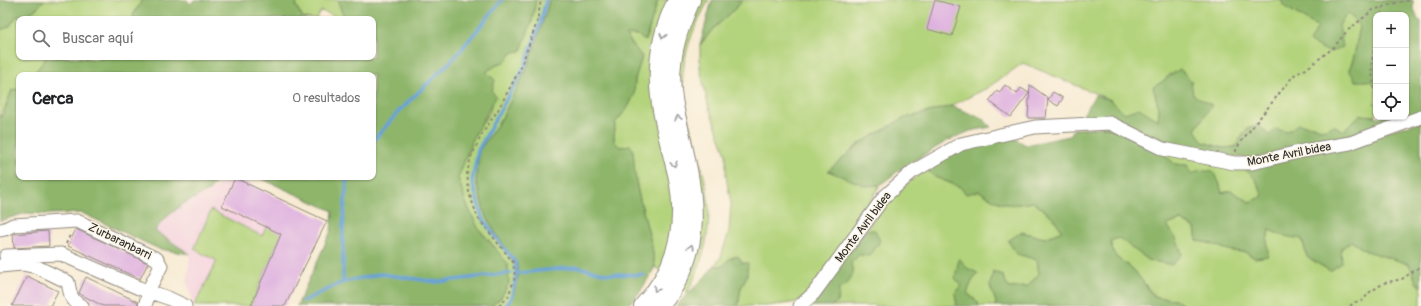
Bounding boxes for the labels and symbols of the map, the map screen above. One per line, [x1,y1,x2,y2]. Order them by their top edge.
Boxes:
one-way arrow [659,33,668,40]
one-way arrow [674,115,682,121]
street label: Monte Avril bidea [1246,139,1333,170]
one-way arrow [669,161,677,168]
street label: Monte Avril bidea [832,189,895,266]
street label: Zurbaranbarri [86,220,154,263]
one-way arrow [686,244,695,251]
one-way arrow [654,284,661,291]

